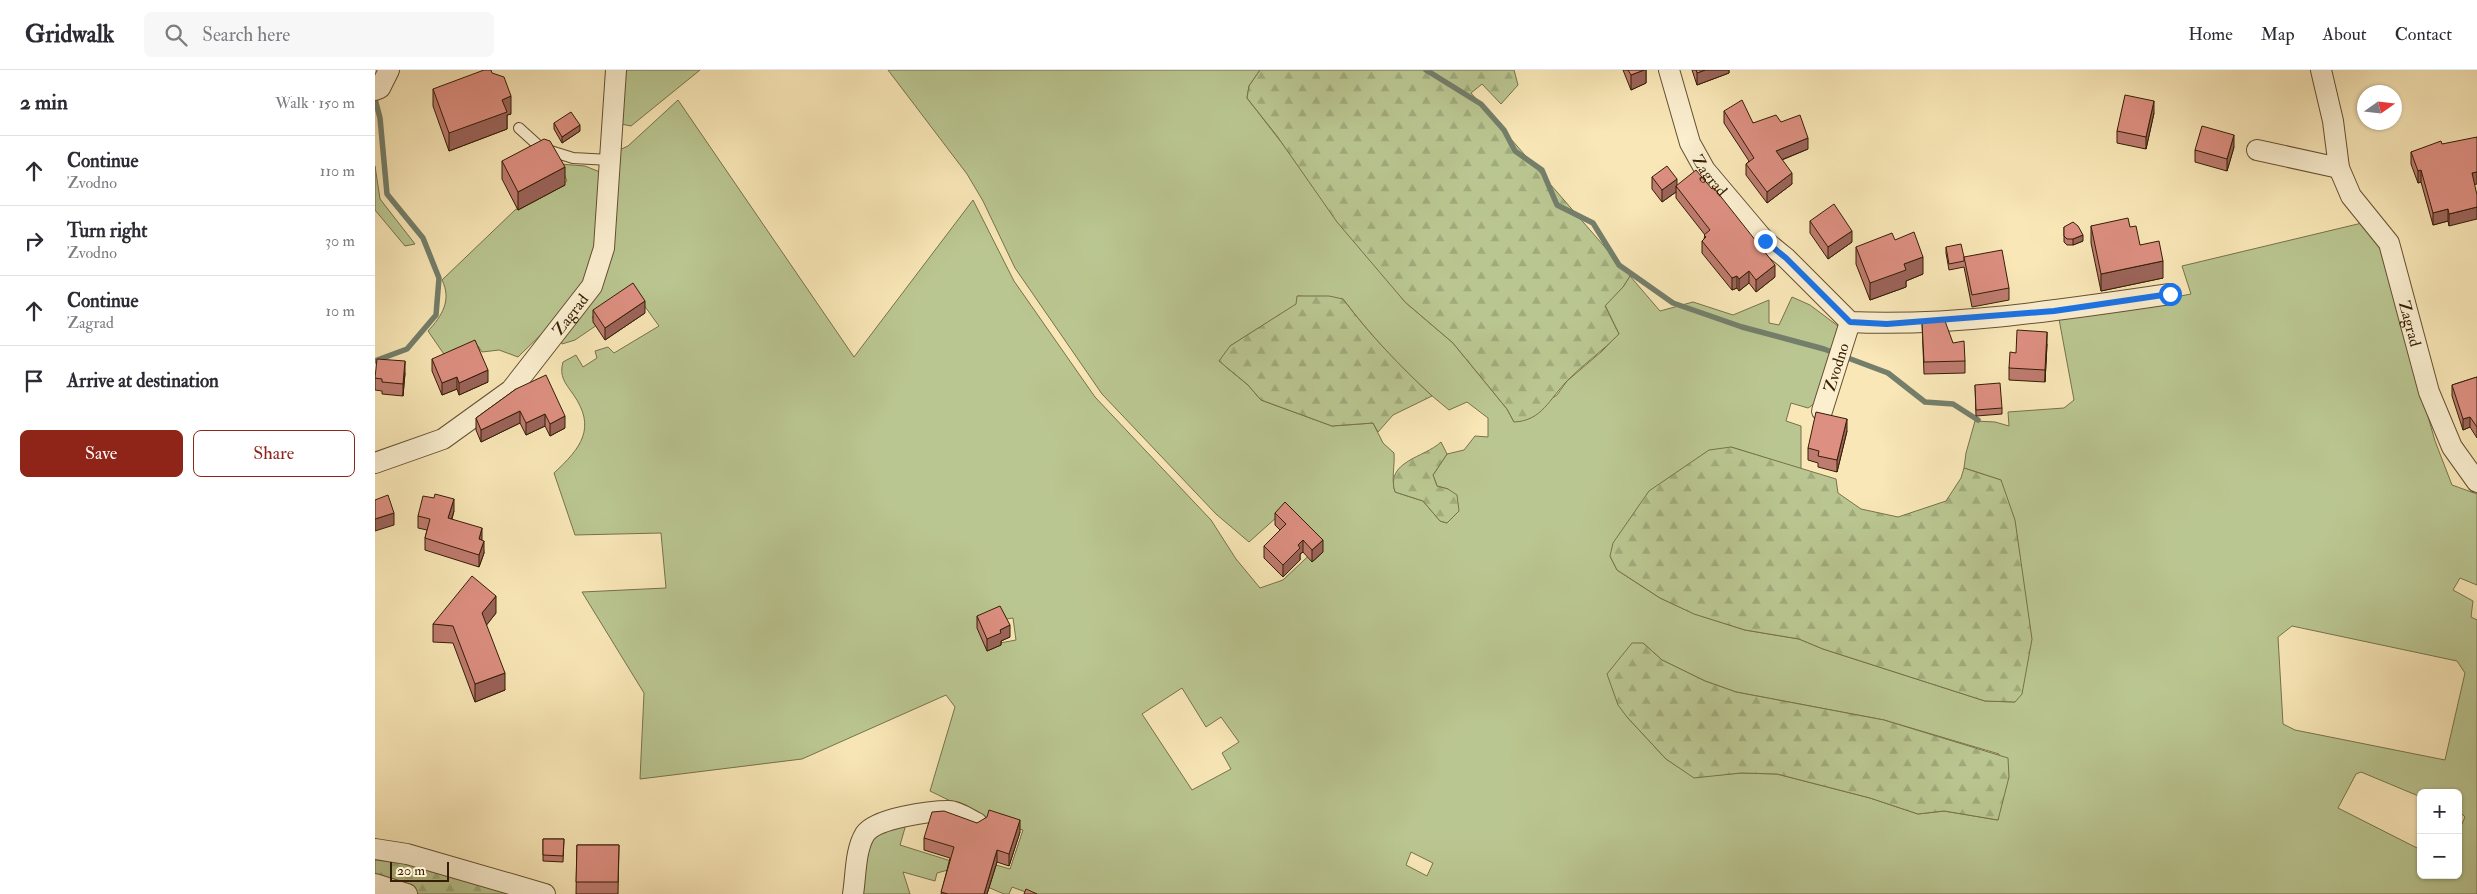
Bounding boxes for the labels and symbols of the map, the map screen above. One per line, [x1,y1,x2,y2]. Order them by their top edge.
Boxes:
north arrow [2357,85,2402,130]
street label: Zagrad [1687,151,1732,201]
route end [1754,230,1777,253]
route start [2159,283,2182,306]
street label: Zagrad [549,290,593,339]
street label: Zagrad [2394,299,2425,349]
street label: Zvodno [1820,340,1854,394]
scale bar [390,859,449,882]

